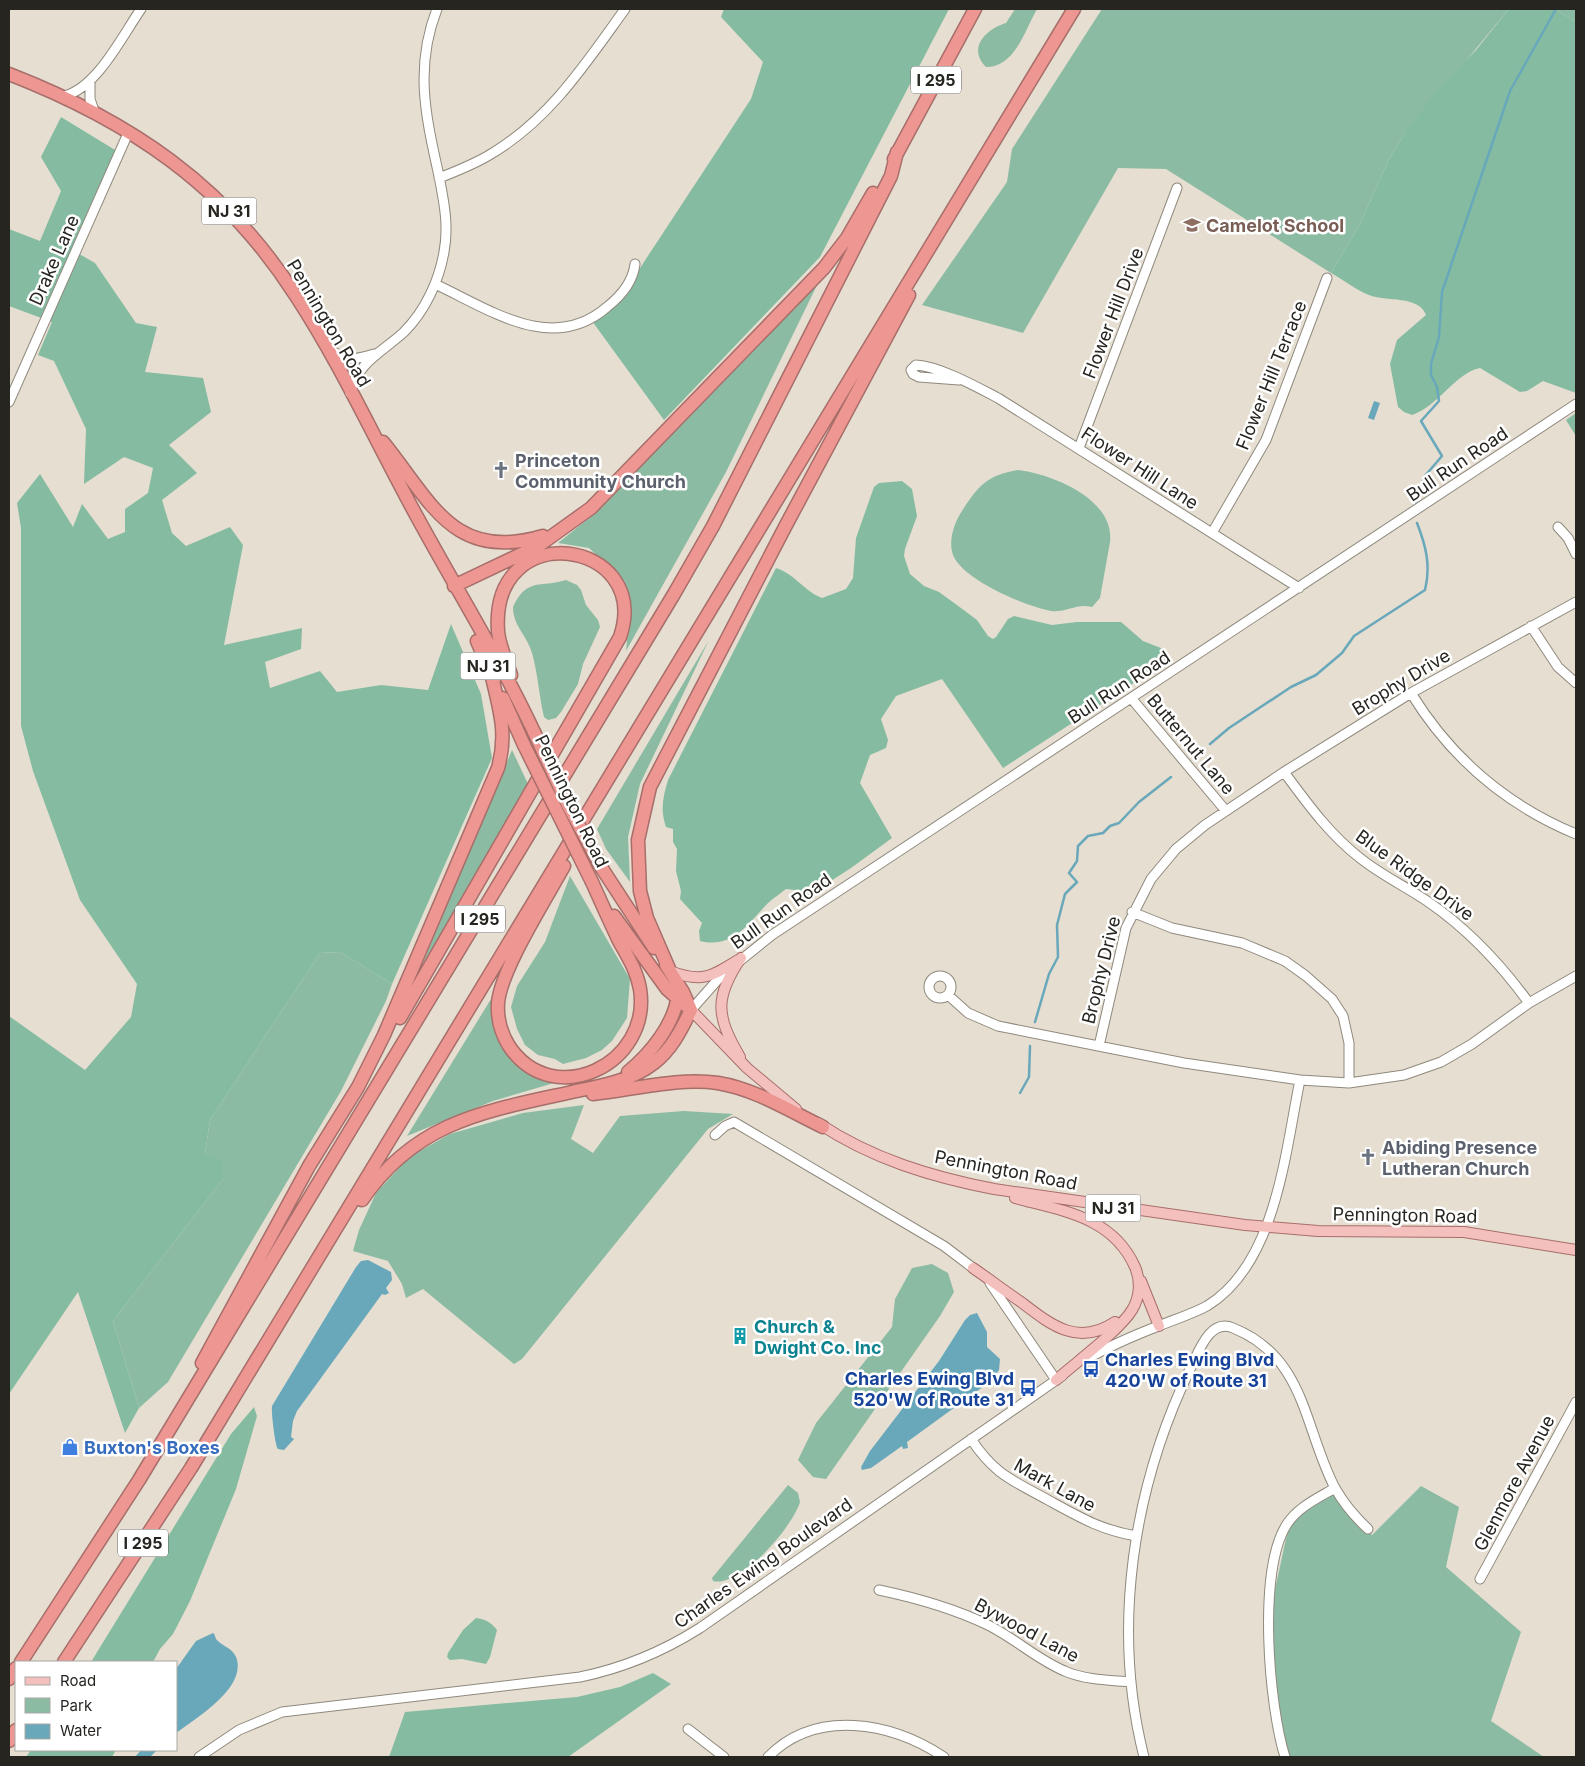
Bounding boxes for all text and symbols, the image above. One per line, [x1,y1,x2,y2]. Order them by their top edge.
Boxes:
road number: I 295 [911,66,961,94]
road number: NJ 31 [202,198,256,225]
street label: Drake Lane [25,212,83,308]
school or university icon: Camelot School [1182,215,1202,235]
place label: Camelot School [1206,215,1344,236]
street label: Flower Hill Drive [1078,245,1148,381]
street label: Pennington Road [283,256,375,390]
street label: Flower Hill Terrace [1231,297,1311,453]
street label: Flower Hill Lane [1078,422,1202,514]
street label: Bull Run Road [1402,422,1512,506]
place label: Princeton Community Church [515,450,686,492]
church icon: Princeton Community Church [491,460,511,480]
street label: Brophy Drive [1348,645,1454,719]
street label: Bull Run Road [1064,646,1174,728]
road number: NJ 31 [460,652,516,679]
street label: Butternut Lane [1143,689,1239,799]
street label: Pennington Road [531,731,613,871]
street label: Blue Ridge Drive [1352,825,1478,925]
street label: Bull Run Road [727,869,835,953]
road number: I 295 [455,906,505,932]
street label: Brophy Drive [1077,914,1125,1026]
place label: Abiding Presence Lutheran Church [1382,1137,1538,1179]
street label: Pennington Road [933,1146,1079,1194]
church icon: Abiding Presence Lutheran Church [1358,1147,1378,1167]
road number: NJ 31 [1086,1194,1140,1222]
street label: Pennington Road [1332,1203,1478,1227]
place label: Church & Dwight Co. Inc [754,1316,882,1358]
building icon: Church & Dwight Co. Inc [730,1326,750,1346]
place label: Charles Ewing Blvd 420'W of Route 31 [1105,1349,1274,1391]
bus stop icon: Charles Ewing Blvd 420'W of Route 31 [1081,1359,1101,1379]
place label: Charles Ewing Blvd 520'W of Route 31 [845,1368,1014,1410]
bus stop icon: Charles Ewing Blvd 520'W of Route 31 [1018,1378,1038,1398]
street label: Glenmore Avenue [1469,1412,1559,1554]
shop icon: Buxton's Boxes [60,1437,80,1457]
place label: Buxton's Boxes [84,1437,220,1458]
street label: Mark Lane [1011,1454,1099,1516]
street label: Charles Ewing Boulevard [670,1493,856,1633]
road number: I 295 [118,1530,168,1556]
street label: Bywood Lane [971,1594,1083,1666]
legend [15,1661,178,1751]
text: Road [60,1671,96,1690]
text: Park [60,1696,93,1715]
text: Water [60,1721,102,1740]

